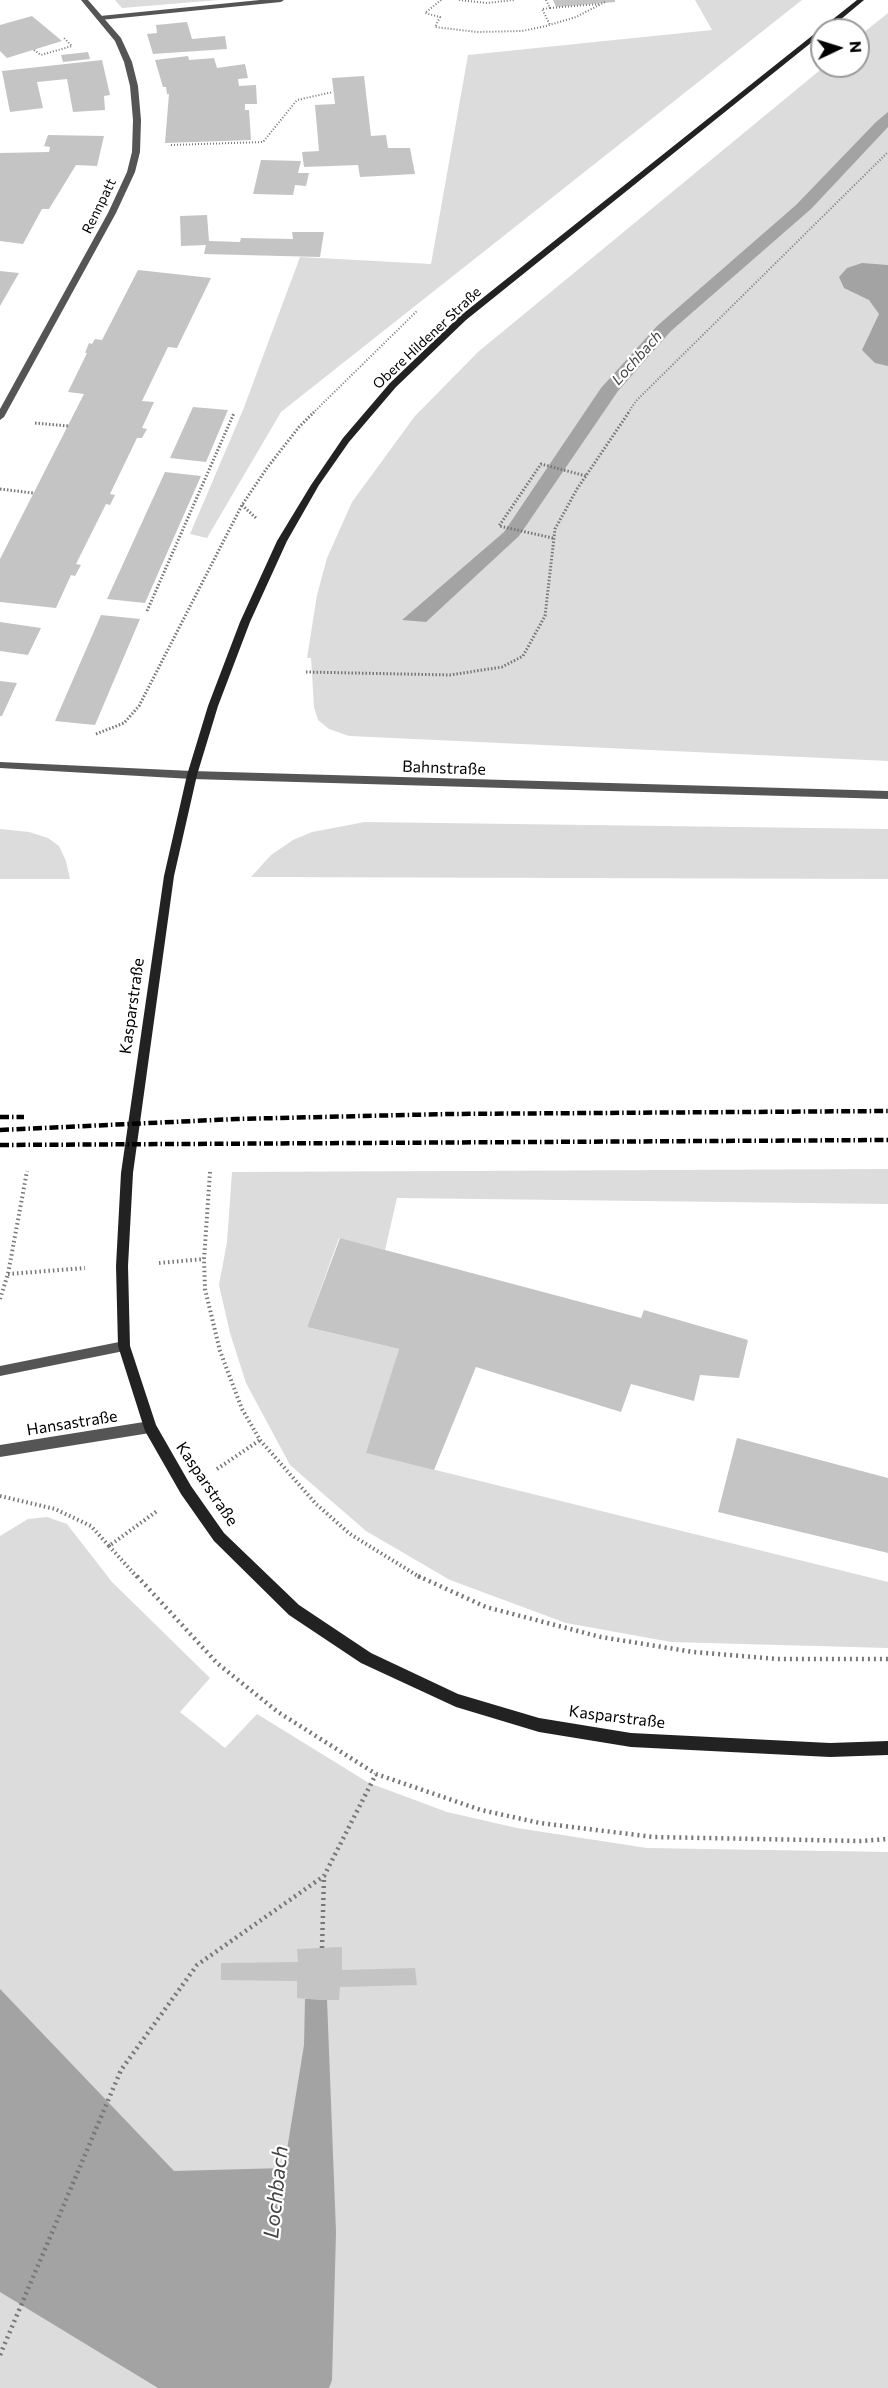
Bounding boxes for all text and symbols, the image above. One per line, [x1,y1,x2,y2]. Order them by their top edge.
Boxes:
north arrow [810,18,870,78]
text: N [847,40,866,53]
street label: Rennpatt [78,176,120,236]
street label: Obere Hildener Straße [369,284,485,392]
water label: Lochbach [608,327,666,389]
street label: Bahnstraße [402,757,486,779]
street label: Kasparstraße [116,957,148,1055]
street label: Hansastraße [25,1406,119,1440]
street label: Kasparstraße [172,1438,242,1530]
street label: Kasparstraße [568,1702,666,1732]
water label: Lochbach [259,2145,293,2239]

